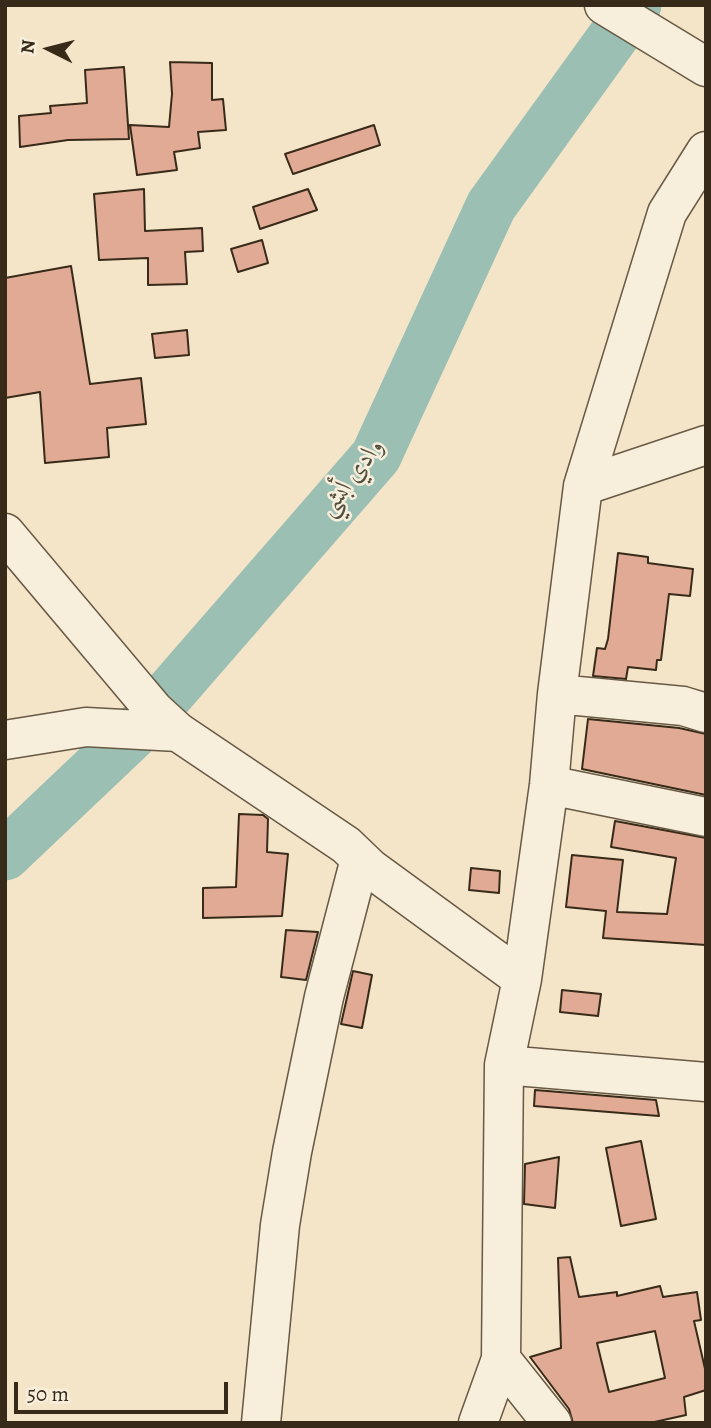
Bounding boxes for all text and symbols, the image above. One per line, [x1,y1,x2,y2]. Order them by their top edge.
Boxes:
north arrow [14,14,84,84]
text: N [14,39,42,55]
water label: وادي أبشي [312,433,392,523]
scale bar [18,1368,231,1412]
text: 50 m [27,1380,69,1408]

